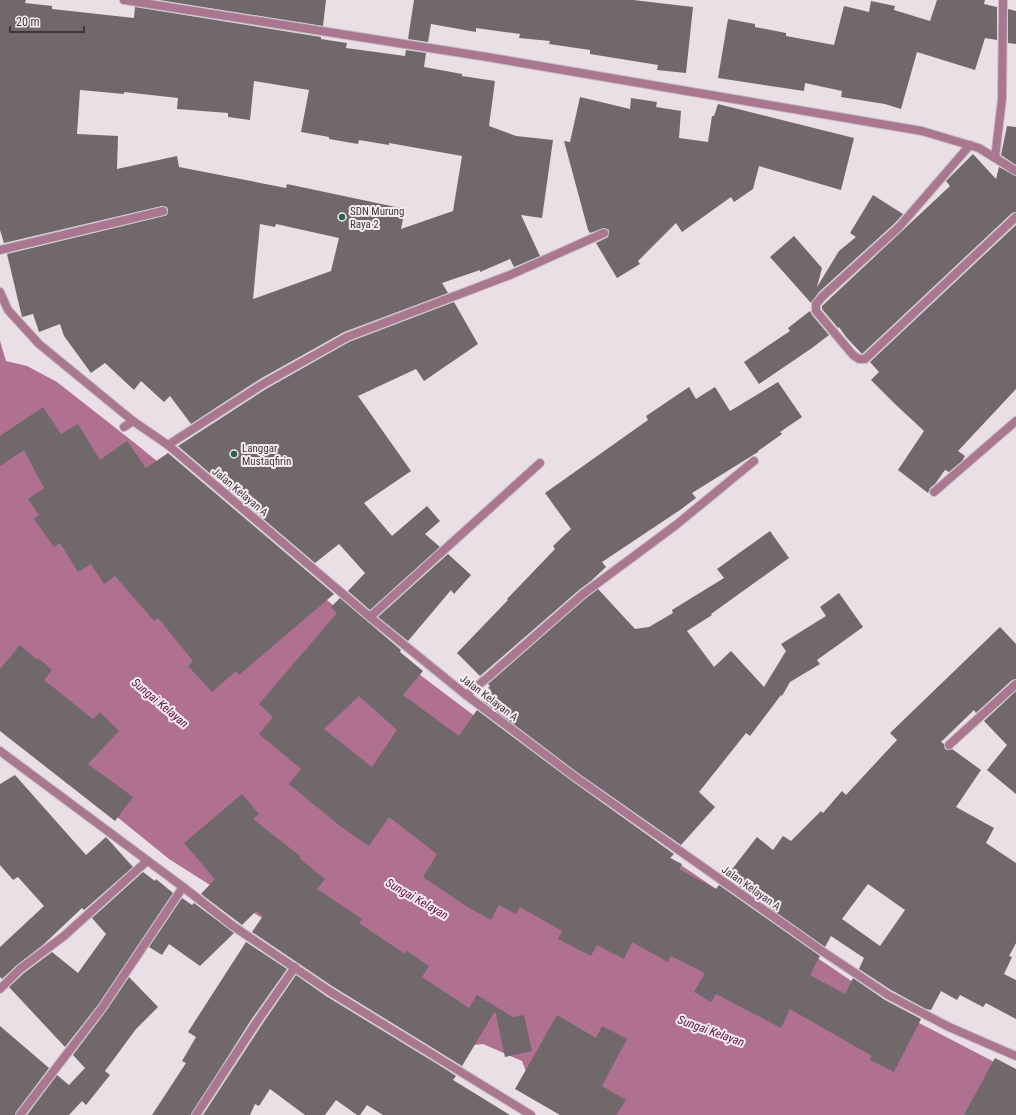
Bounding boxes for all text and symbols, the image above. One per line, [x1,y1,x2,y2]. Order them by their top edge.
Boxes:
scale bar [10,8,84,34]
text: 20 m [16,15,40,29]
place label: SDN Murung Raya 2 [350,205,404,231]
marker: SDN Murung Raya 2 [337,212,347,222]
place label: Langgar Mustaqfirin [242,442,291,468]
marker: Langgar Mustaqfirin [229,449,239,459]
street label: Jalan Kelayan A [209,465,271,520]
street label: Jalan Kelayan A [458,672,521,724]
water label: Sungai Kelayan [129,675,192,731]
street label: Jalan Kelayan A [719,863,783,913]
water label: Sungai Kelayan [383,875,451,923]
water label: Sungai Kelayan [676,1012,747,1050]

